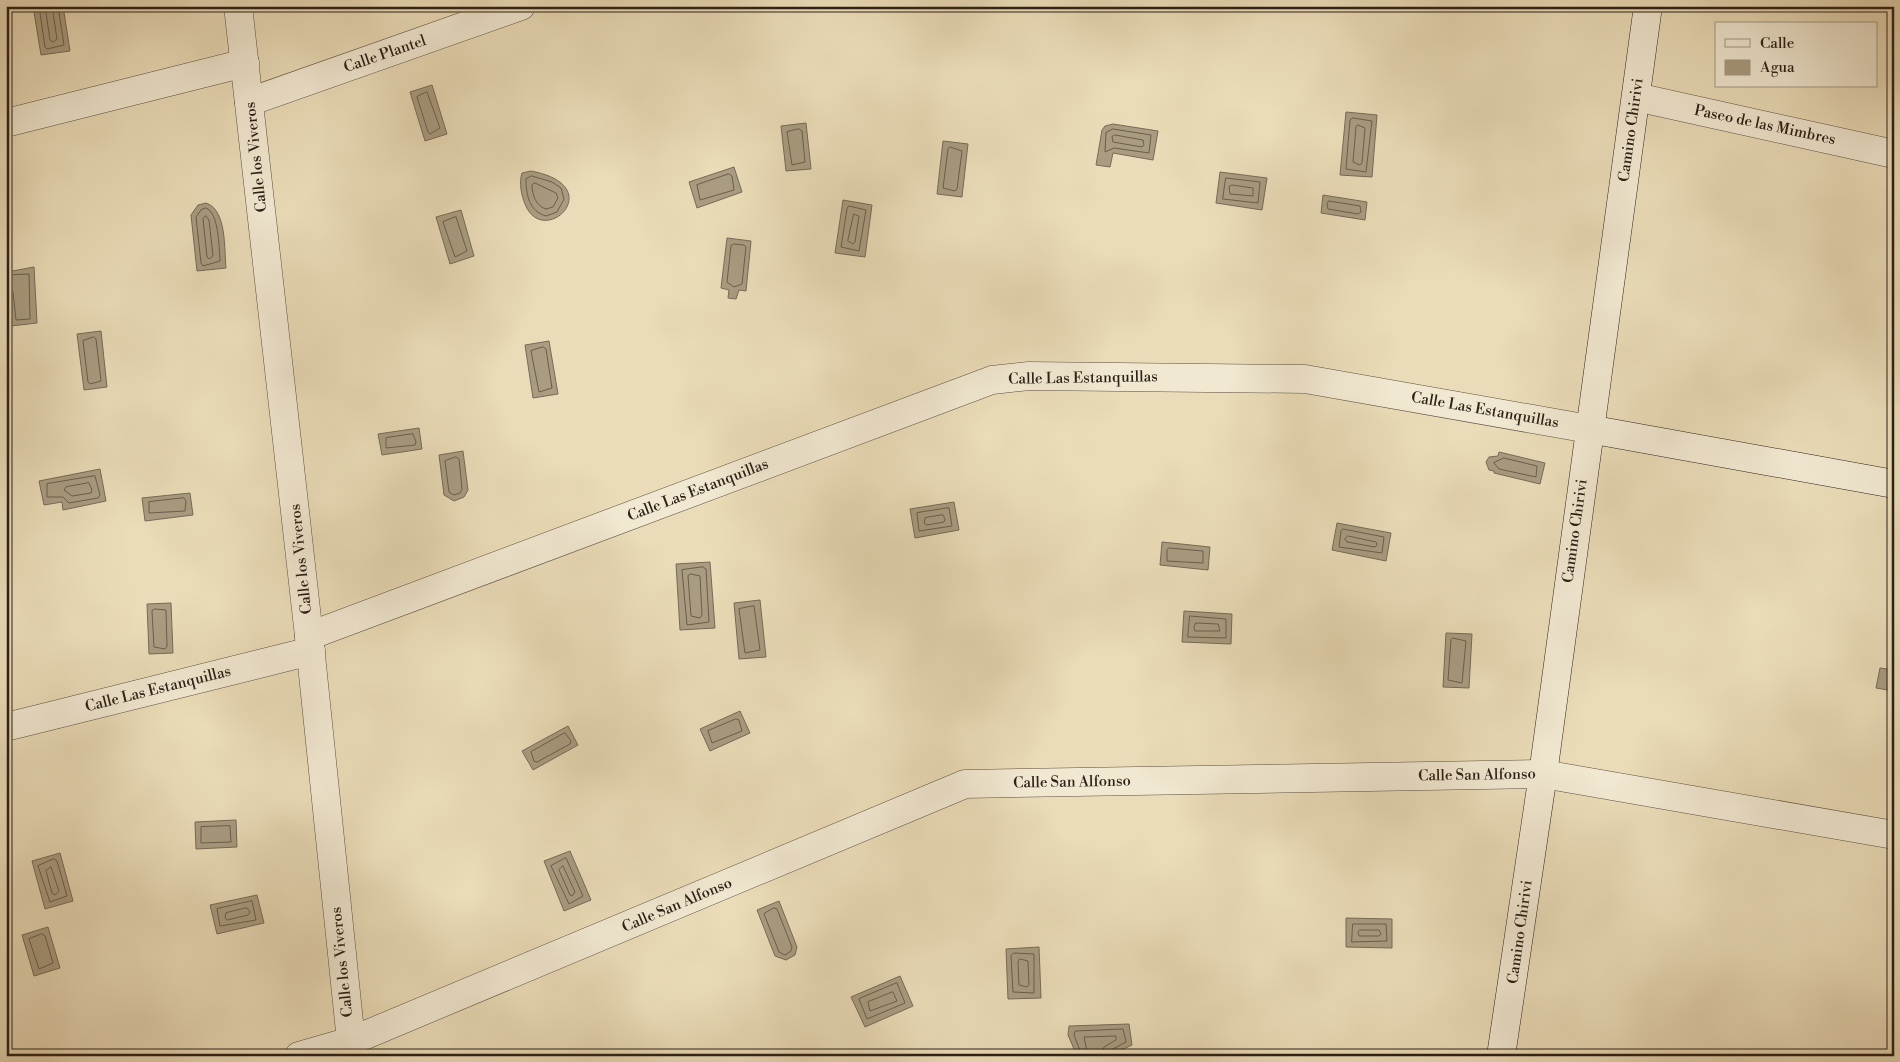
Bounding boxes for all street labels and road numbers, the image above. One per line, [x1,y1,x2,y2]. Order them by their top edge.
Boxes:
street label: Calle Plantel [341,31,429,77]
street label: Camino Chirivi [1614,77,1648,183]
street label: Calle los Viveros [241,101,271,213]
street label: Paseo de las Mimbres [1693,101,1837,149]
street label: Calle Las Estanquillas [1008,367,1158,389]
street label: Calle Las Estanquillas [1410,388,1560,432]
street label: Calle Las Estanquillas [625,454,771,526]
street label: Camino Chirivi [1558,478,1592,584]
street label: Calle los Viveros [286,503,316,615]
street label: Calle Las Estanquillas [83,662,233,716]
street label: Calle San Alfonso [1418,764,1536,786]
street label: Calle San Alfonso [1013,771,1131,793]
street label: Calle San Alfonso [619,873,735,937]
street label: Camino Chirivi [1503,879,1537,985]
street label: Calle los Viveros [327,906,357,1018]

